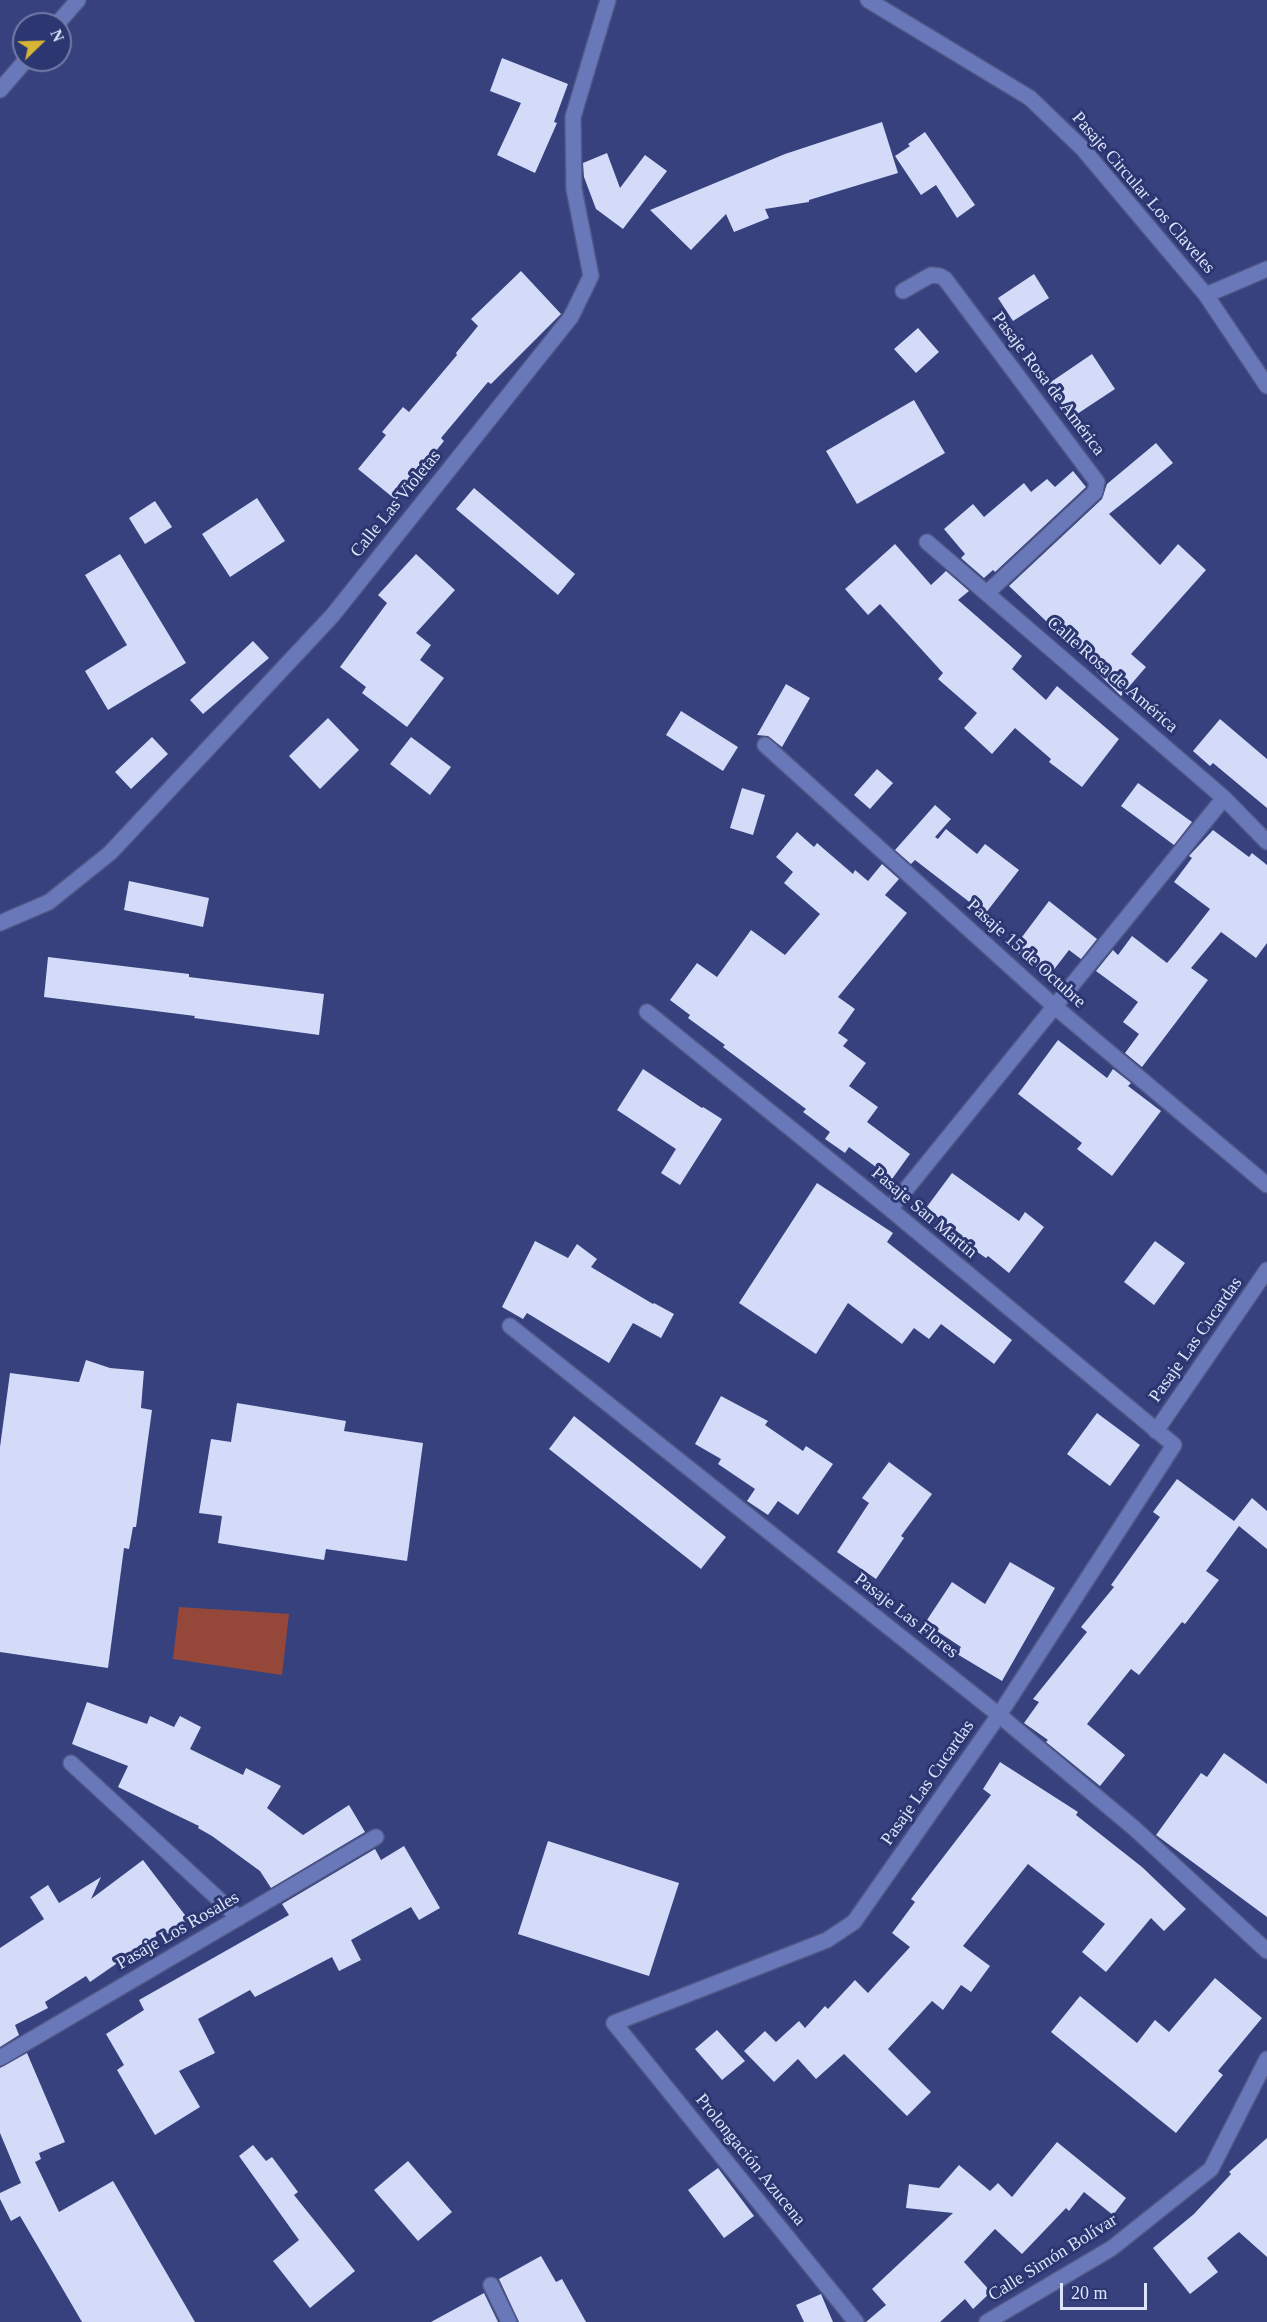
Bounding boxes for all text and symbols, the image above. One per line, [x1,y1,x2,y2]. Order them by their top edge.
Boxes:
north arrow [12,12,72,72]
text: N [47,27,67,44]
street label: Pasaje Circular Los Claveles [1067,108,1219,278]
street label: Pasaje Rosa de América [987,308,1109,460]
street label: Calle Las Violetas [346,446,446,562]
street label: Calle Rosa de América [1042,612,1182,738]
street label: Pasaje 15 de Octubre [962,895,1090,1013]
street label: Pasaje San Martín [867,1163,981,1263]
street label: Pasaje Las Cucardas [1145,1273,1247,1407]
street label: Pasaje Las Flores [850,1569,962,1663]
street label: Pasaje Las Cucardas [877,1716,979,1850]
street label: Pasaje Los Rosales [113,1887,243,1975]
street label: Prolongación Azucena [690,2090,810,2230]
street label: Calle Simón Bolívar [985,2210,1121,2306]
scale bar [1063,2271,1150,2309]
text: 20 m [1071,2283,1108,2303]

